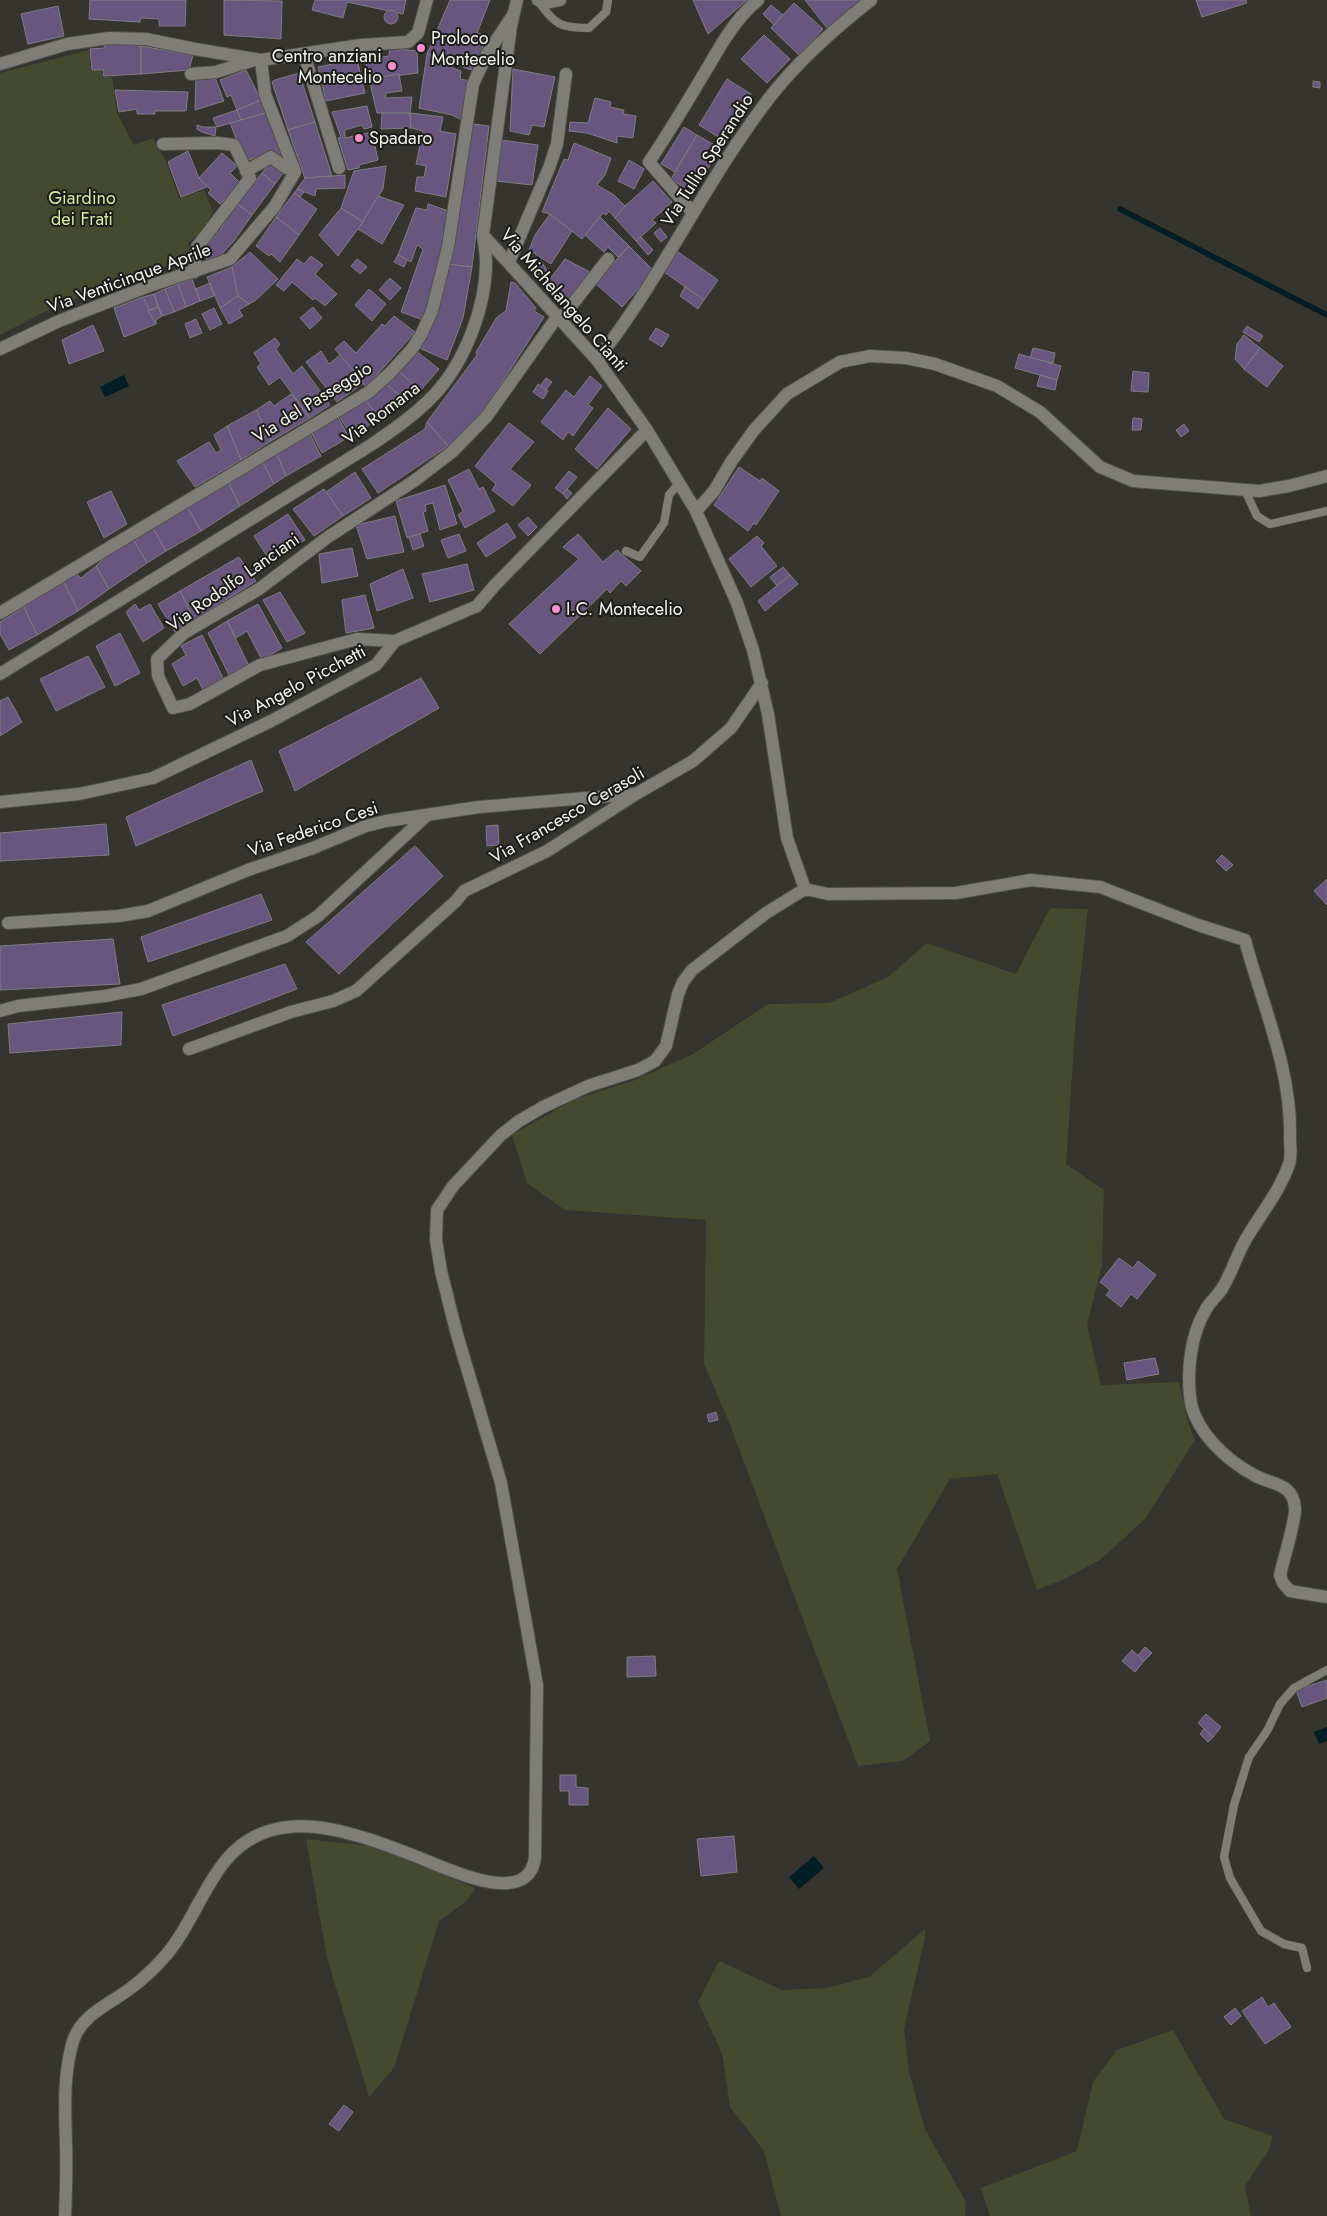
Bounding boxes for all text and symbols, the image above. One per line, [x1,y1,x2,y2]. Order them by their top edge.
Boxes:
place label: Proloco Montecelio [431,25,515,72]
marker: Proloco Montecelio [415,42,427,54]
place label: Centro anziani Montecelio [272,43,382,90]
marker: Centro anziani Montecelio [386,60,398,72]
street label: Via Tullio Sperandio [654,88,760,232]
place label: Spadaro [369,125,433,151]
marker: Spadaro [353,132,365,144]
park label: Giardino dei Frati [48,185,116,232]
street label: Via Michelangelo Cianti [494,223,634,377]
street label: Via Venticinque Aprile [44,236,214,320]
street label: Via del Passeggio [247,355,377,449]
street label: Via Romana [337,375,425,451]
street label: Via Rodolfo Lanciani [161,526,305,638]
place label: I.C. Montecelio [566,596,683,622]
marker: I.C. Montecelio [550,603,562,615]
street label: Via Angelo Picchetti [222,638,370,734]
street label: Via Francesco Cerasoli [485,760,649,870]
street label: Via Federico Cesi [244,795,382,863]

